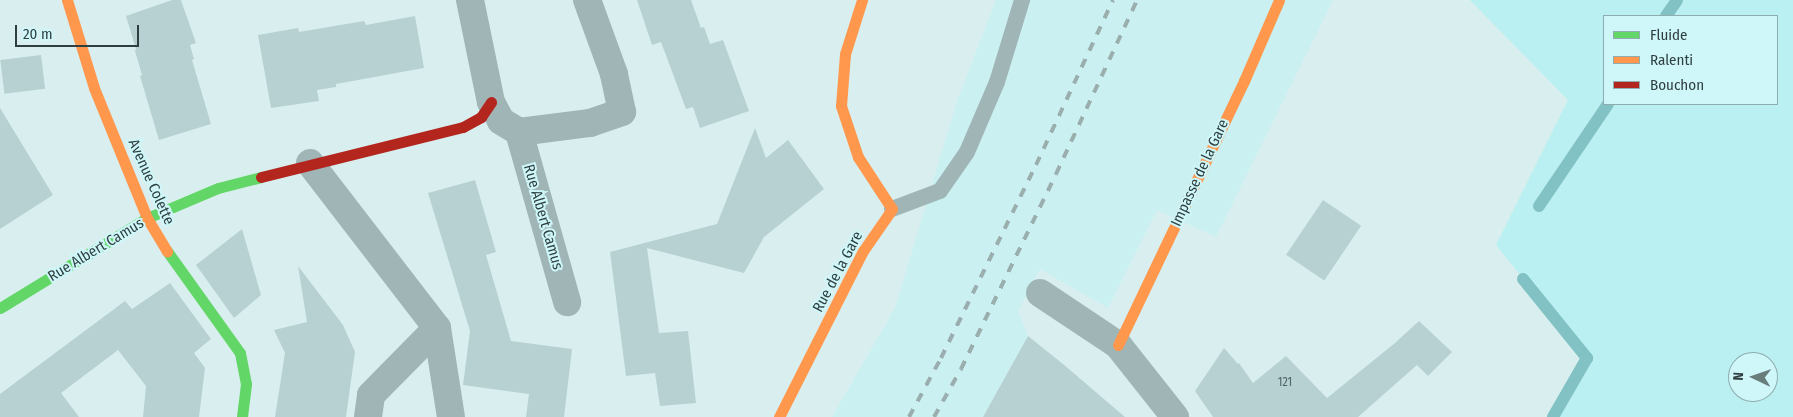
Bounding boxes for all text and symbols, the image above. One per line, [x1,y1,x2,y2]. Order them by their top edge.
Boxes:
scale bar [18,15,141,47]
legend [1603,15,1778,105]
text: 20 m [23,25,53,43]
text: Fluide [1650,26,1687,44]
text: Ralenti [1650,51,1693,69]
text: Bouchon [1650,76,1704,94]
street label: Impasse de la Gare [1167,117,1233,229]
street label: Avenue Colette [124,136,178,228]
street label: Rue Albert Camus [519,162,567,272]
street label: Rue Albert Camus [45,214,147,286]
street label: Rue de la Gare [809,229,867,315]
north arrow [1728,352,1778,402]
text: N [1730,372,1747,381]
house number: 121 [1278,376,1292,390]

